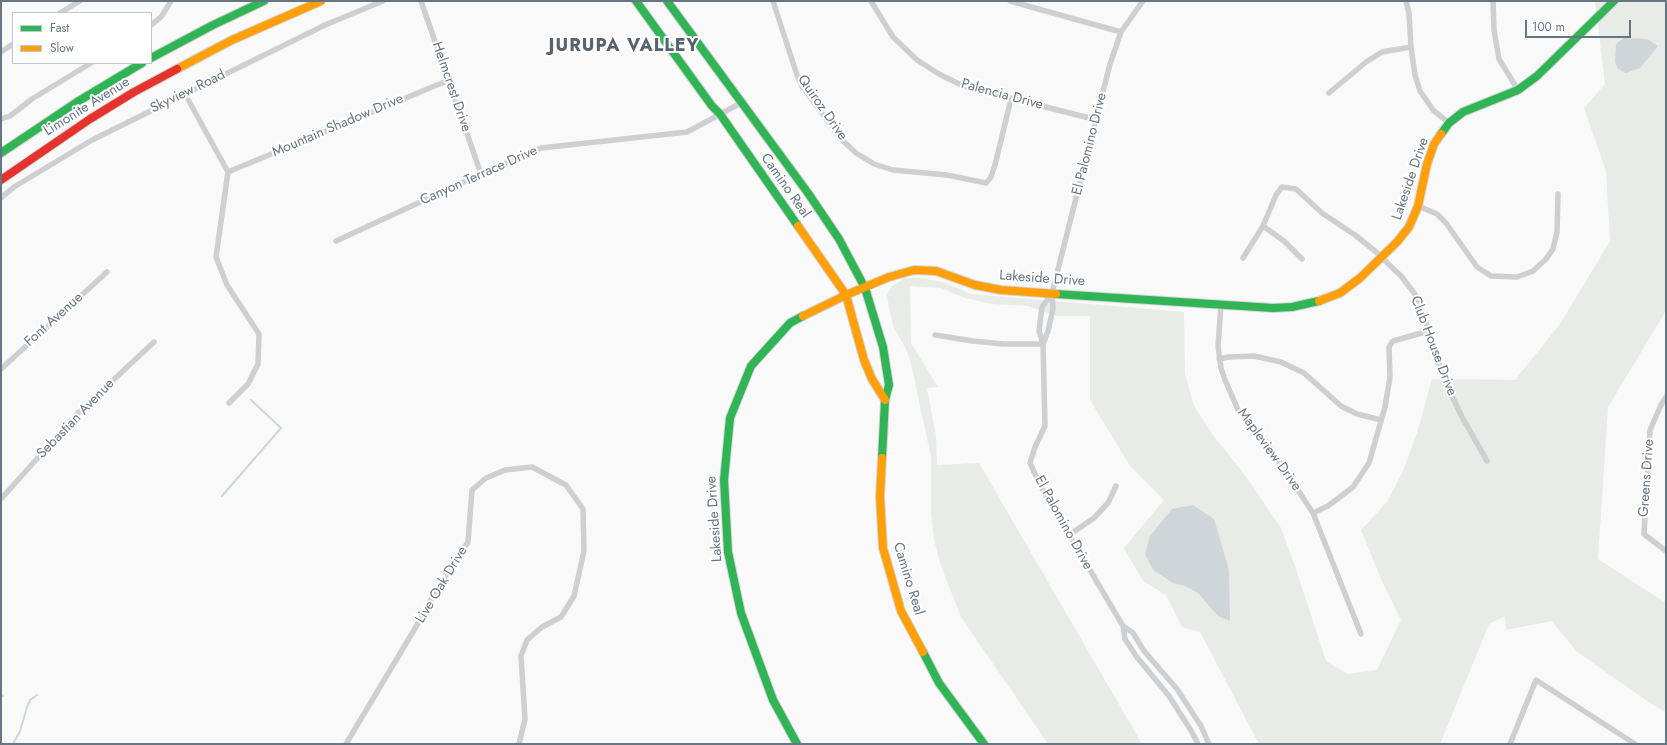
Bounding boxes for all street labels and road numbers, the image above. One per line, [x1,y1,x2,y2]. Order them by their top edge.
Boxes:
street label: Helmcrest Drive [428,40,474,134]
street label: Skyview Road [148,67,228,117]
street label: Quiroz Drive [793,72,851,144]
street label: Limonite Avenue [41,74,133,140]
street label: Palencia Drive [959,76,1045,114]
street label: Mountain Shadow Drive [270,91,406,161]
street label: El Palomino Drive [1069,91,1111,197]
street label: Lakeside Drive [1389,136,1433,222]
street label: Canyon Terrace Drive [418,143,540,209]
street label: Camino Real [757,150,813,222]
street label: Lakeside Drive [999,268,1085,290]
street label: Font Avenue [21,289,87,351]
street label: Club House Drive [1406,294,1460,398]
street label: Sebastian Avenue [34,376,118,462]
street label: Mapleview Drive [1233,405,1305,495]
street label: Greens Drive [1636,438,1658,518]
street label: El Palomino Drive [1030,473,1096,573]
street label: Lakeside Drive [704,476,726,562]
street label: Camino Real [889,541,927,617]
street label: Live Oak Drive [413,544,471,626]

